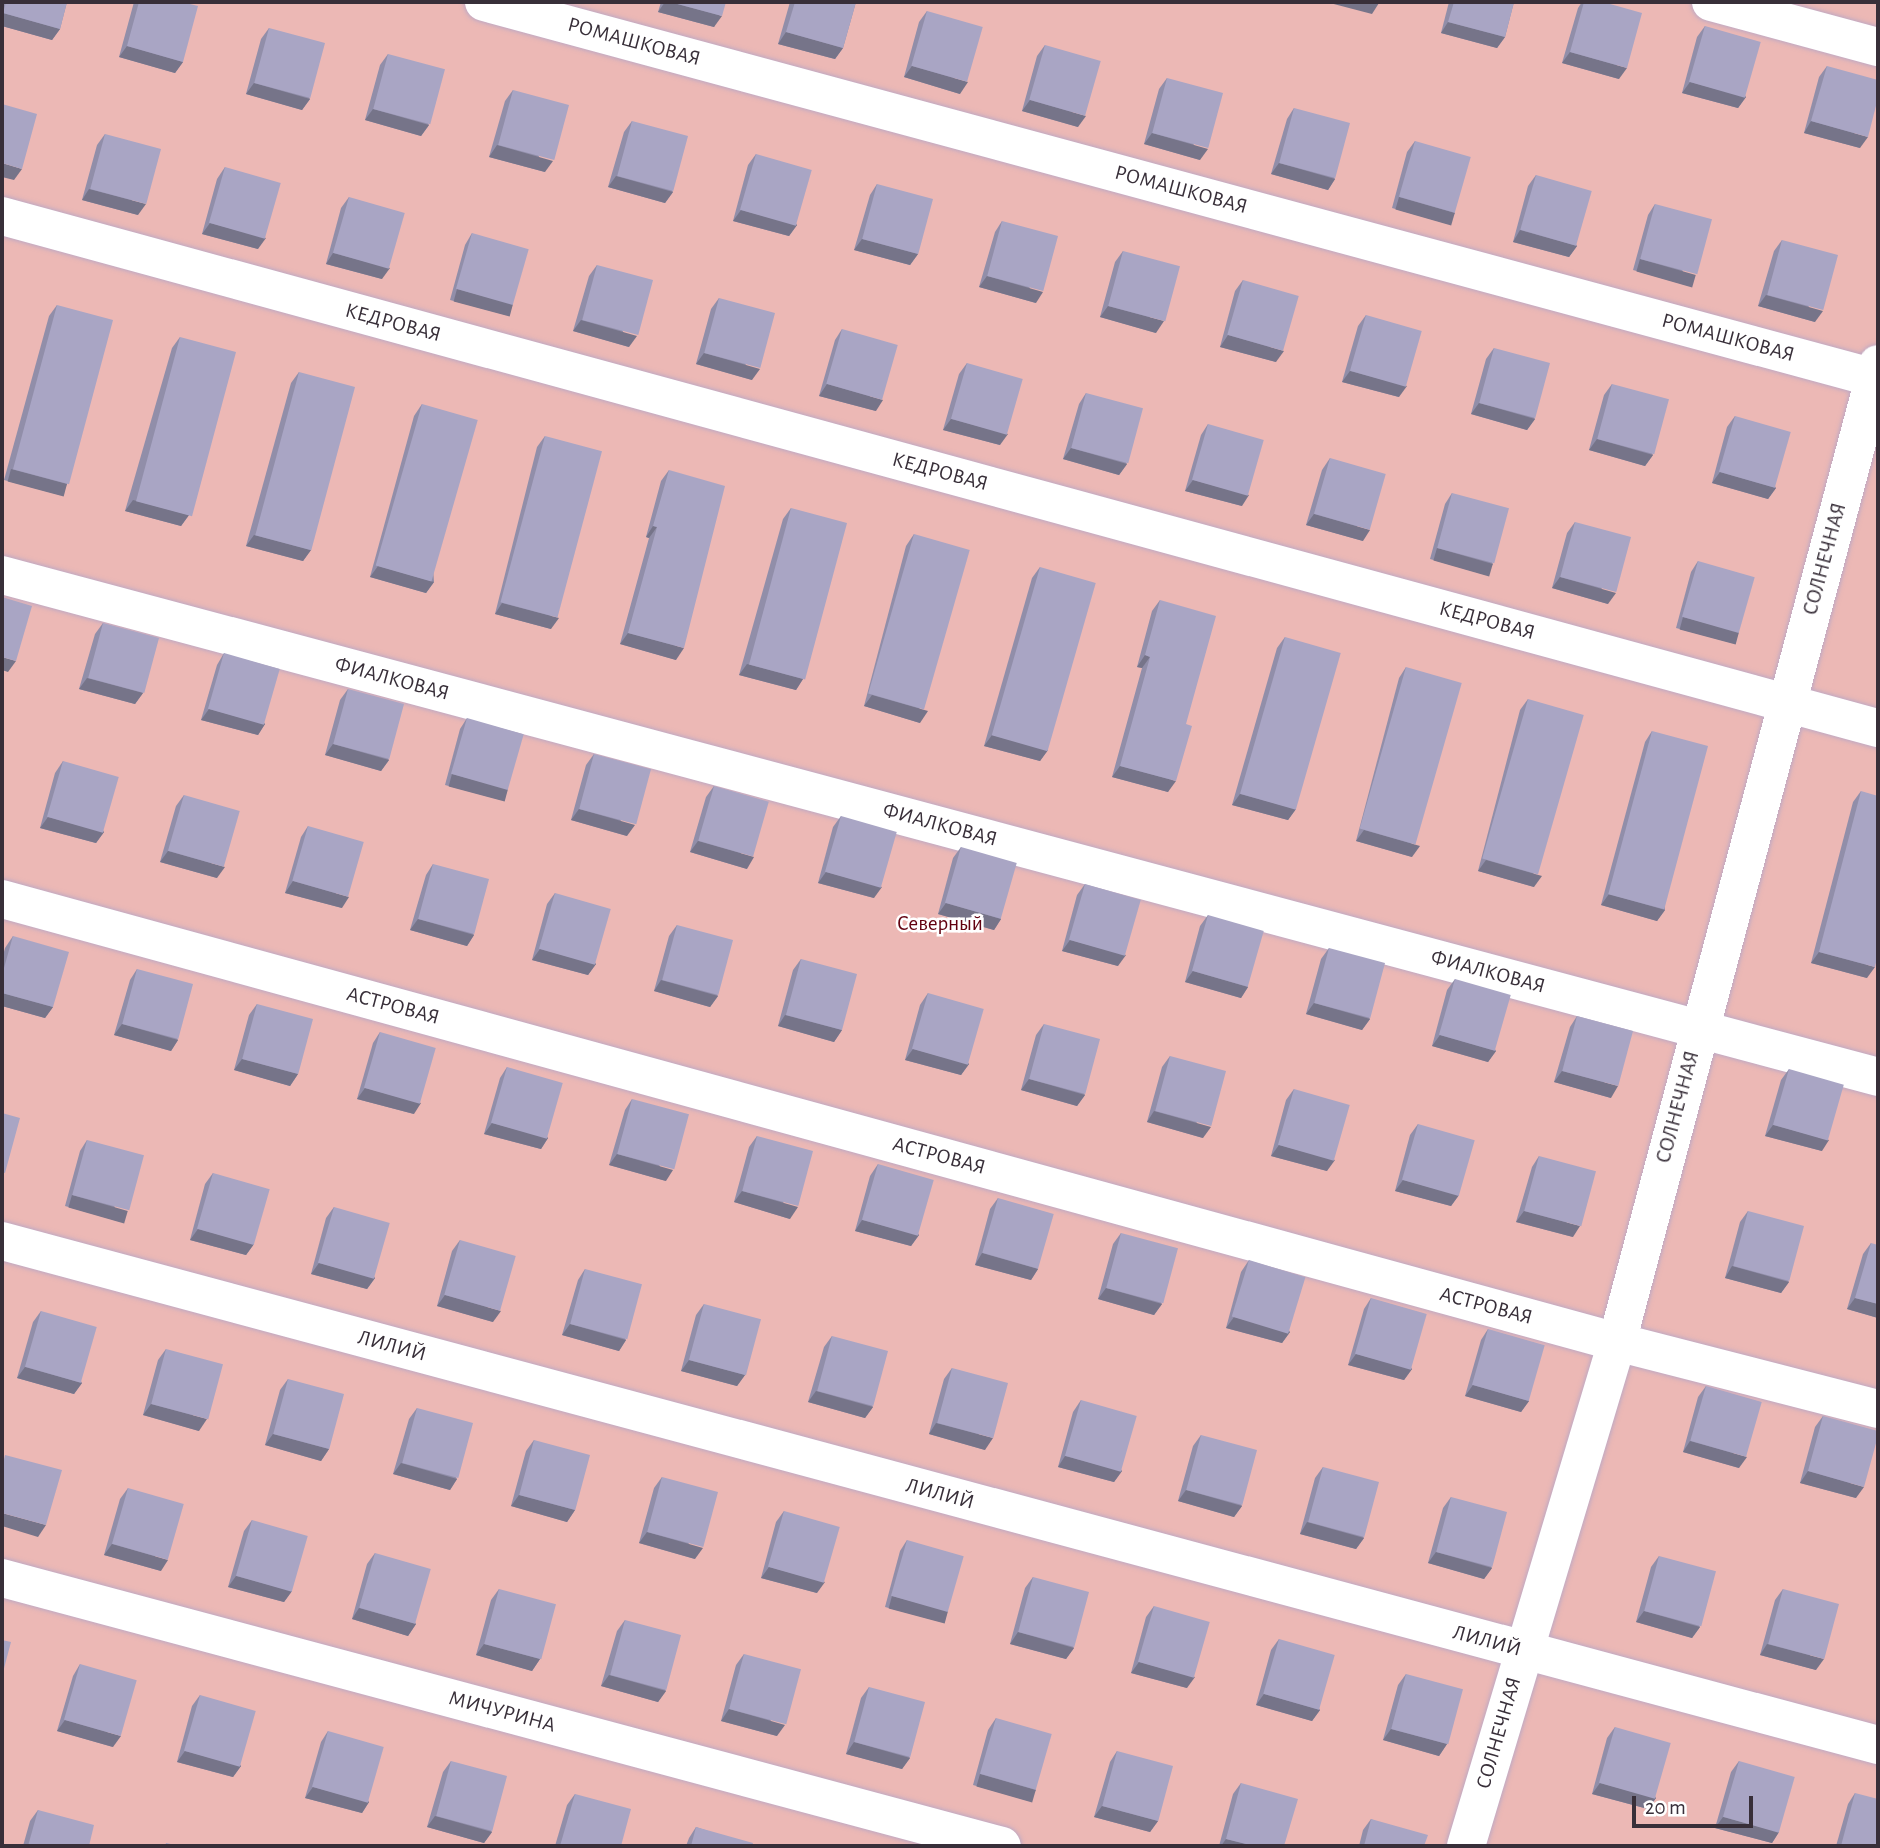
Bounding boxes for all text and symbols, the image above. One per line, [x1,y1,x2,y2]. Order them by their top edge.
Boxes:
street label: РОМАШКОВАЯ [565,12,703,72]
street label: РОМАШКОВАЯ [1112,160,1250,220]
street label: КЕДРОВАЯ [342,298,444,348]
street label: РОМАШКОВАЯ [1659,308,1797,368]
street label: КЕДРОВАЯ [889,447,991,497]
street label: СОЛНЕЧНАЯ [1798,500,1852,618]
street label: КЕДРОВАЯ [1436,596,1538,646]
street label: ФИАЛКОВАЯ [332,652,452,706]
street label: ФИАЛКОВАЯ [880,798,1000,852]
park label: Северный [897,911,983,937]
street label: ФИАЛКОВАЯ [1428,945,1548,999]
street label: АСТРОВАЯ [344,982,442,1030]
street label: СОЛНЕЧНАЯ [1651,1048,1705,1166]
street label: АСТРОВАЯ [890,1132,988,1180]
street label: АСТРОВАЯ [1437,1282,1535,1330]
street label: ЛИЛИЙ [355,1325,429,1367]
street label: ЛИЛИЙ [903,1473,977,1515]
street label: ЛИЛИЙ [1450,1620,1524,1662]
street label: СОЛНЕЧНАЯ [1471,1674,1527,1792]
street label: МИЧУРИНА [446,1686,558,1738]
scale bar [1635,1782,1756,1826]
text: 20 m [1645,1797,1686,1818]

